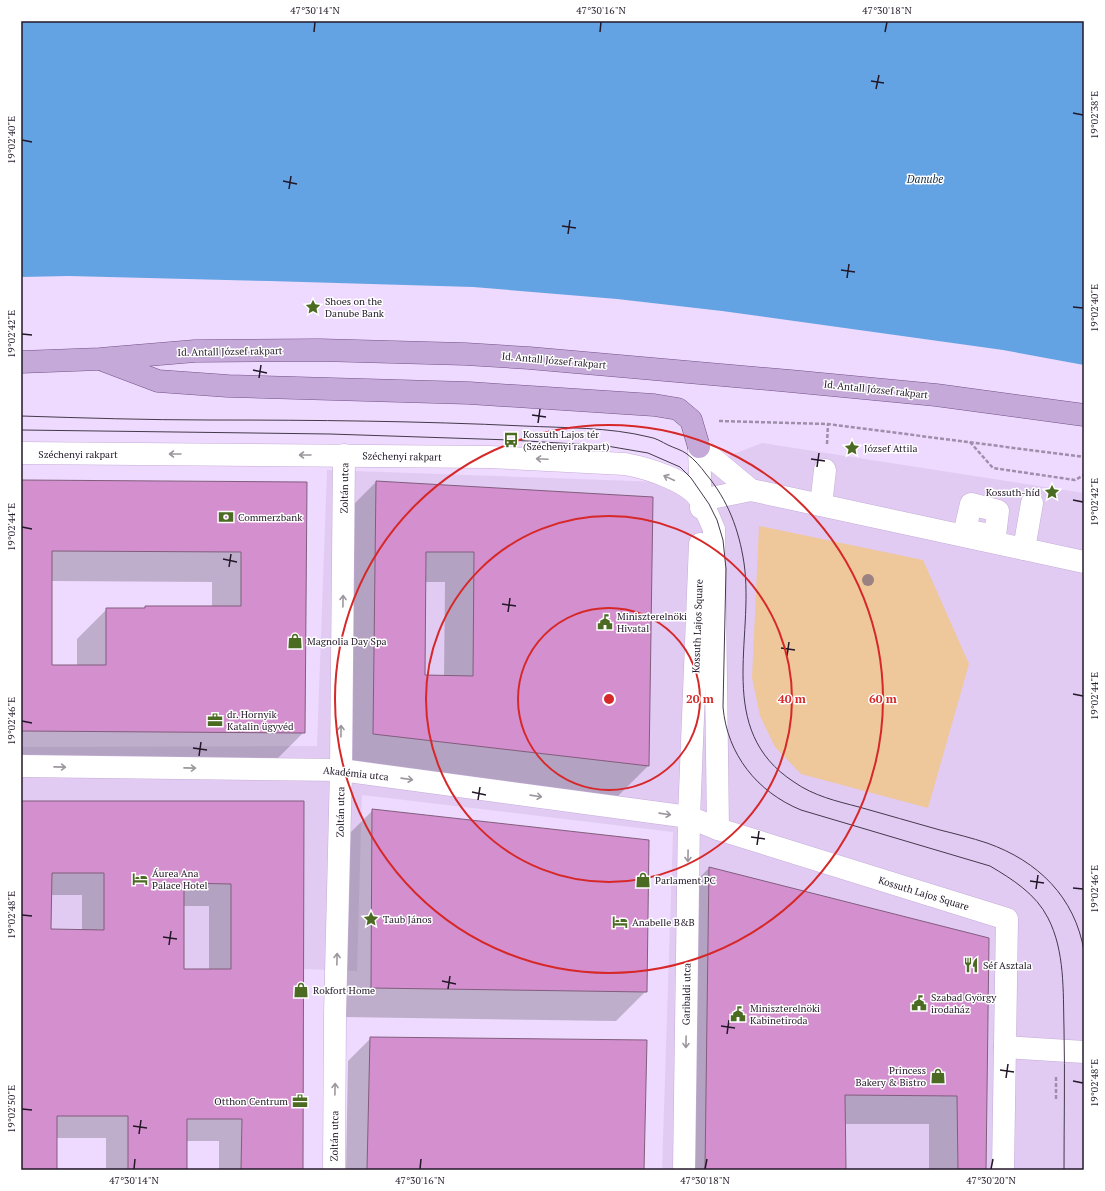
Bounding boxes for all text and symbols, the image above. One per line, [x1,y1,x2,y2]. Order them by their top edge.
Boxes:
text: 47°30'14"N [290,4,340,17]
text: 47°30'16"N [576,4,626,17]
text: 47°30'18"N [862,4,912,17]
text: 19°02'38"E [1088,91,1101,139]
text: 19°02'40"E [5,116,18,164]
water label: Danube [906,172,943,186]
text: 19°02'40"E [1088,284,1101,332]
place label: Shoes on the Danube Bank [325,295,385,320]
place icon: Shoes on the Danube Bank [304,298,322,316]
text: 19°02'42"E [5,310,18,358]
street label: Id. Antall József rakpart [177,344,283,359]
street label: Id. Antall József rakpart [501,349,607,372]
street label: Id. Antall József rakpart [823,378,929,401]
place label: Kossuth Lajos tér (Széchenyi rakpart) [523,428,609,453]
bus stop icon: Kossuth Lajos tér (Széchenyi rakpart) [502,431,520,449]
place icon: József Attila [843,439,861,457]
place label: József Attila [864,442,918,455]
street label: Széchenyi rakpart [38,448,118,461]
street label: Széchenyi rakpart [362,449,442,464]
one-way arrow [169,450,182,458]
one-way arrow [299,451,312,459]
one-way arrow [536,456,549,463]
street label: Zoltán utca [338,463,351,513]
one-way arrow [663,474,675,481]
text: 19°02'42"E [1088,478,1101,526]
place icon: Kossuth-híd [1043,483,1061,501]
place label: Kossuth-híd [986,486,1040,499]
text: 19°02'44"E [5,503,18,551]
bank icon: Commerzbank [217,508,235,526]
place label: Commerzbank [238,511,303,524]
street label: Kossuth Lajos Square [689,579,706,673]
one-way arrow [339,595,347,608]
place label: Miniszterelnöki Hivatal [617,610,687,635]
public building icon: Miniszterelnöki Hivatal [596,613,614,631]
shop icon: Magnolia Day Spa [286,632,304,650]
place label: Magnolia Day Spa [307,635,387,648]
text: 19°02'44"E [1088,672,1101,720]
text: 20 m [686,691,714,706]
text: 40 m [778,691,806,706]
text: 60 m [869,691,897,706]
centre of rings [602,692,616,706]
text: 19°02'46"E [5,697,18,745]
place label: dr. Hornyik Katalin ügyvéd [227,708,294,733]
office icon: dr. Hornyik Katalin ügyvéd [206,711,224,729]
one-way arrow [338,725,345,738]
one-way arrow [53,763,66,771]
one-way arrow [183,764,196,772]
street label: Akadémia utca [322,764,389,783]
one-way arrow [401,775,414,783]
street label: Zoltán utca [334,787,347,837]
one-way arrow [529,792,542,800]
one-way arrow [658,810,671,818]
one-way arrow [685,849,692,862]
text: 19°02'46"E [1088,865,1101,913]
place label: Áurea Ana Palace Hotel [152,867,207,892]
hotel icon: Áurea Ana Palace Hotel [131,870,149,888]
shop icon: Parlament PC [634,871,652,889]
place label: Parlament PC [655,874,716,887]
street label: Kossuth Lajos Square [877,874,971,913]
text: 19°02'48"E [5,891,18,939]
place icon: Taub János [362,910,380,928]
place label: Taub János [383,913,432,926]
hotel icon: Anabelle B&B [611,913,629,931]
place label: Anabelle B&B [632,916,695,929]
one-way arrow [333,953,340,966]
restaurant icon: Séf Asztala [962,956,980,974]
place label: Séf Asztala [983,959,1032,972]
street label: Garibaldi utca [679,963,694,1025]
shop icon: Rokfort Home [292,981,310,999]
place label: Rokfort Home [313,984,375,997]
place label: Szabad György irodaház [931,991,997,1016]
public building icon: Szabad György irodaház [910,994,928,1012]
place label: Miniszterelnöki Kabinetiroda [750,1002,820,1027]
public building icon: Miniszterelnöki Kabinetiroda [729,1005,747,1023]
one-way arrow [682,1035,690,1048]
text: 19°02'48"E [1088,1059,1101,1107]
place label: Princess Bakery & Bistro [856,1064,926,1089]
shop icon: Princess Bakery & Bistro [929,1067,947,1085]
one-way arrow [331,1083,338,1096]
text: 19°02'50"E [5,1085,18,1133]
office icon: Otthon Centrum [291,1092,309,1110]
place label: Otthon Centrum [214,1095,288,1108]
street label: Zoltán utca [328,1111,341,1161]
text: 47°30'14"N [109,1174,159,1187]
text: 47°30'16"N [395,1174,445,1187]
text: 47°30'18"N [680,1174,730,1187]
text: 47°30'20"N [966,1174,1016,1187]

